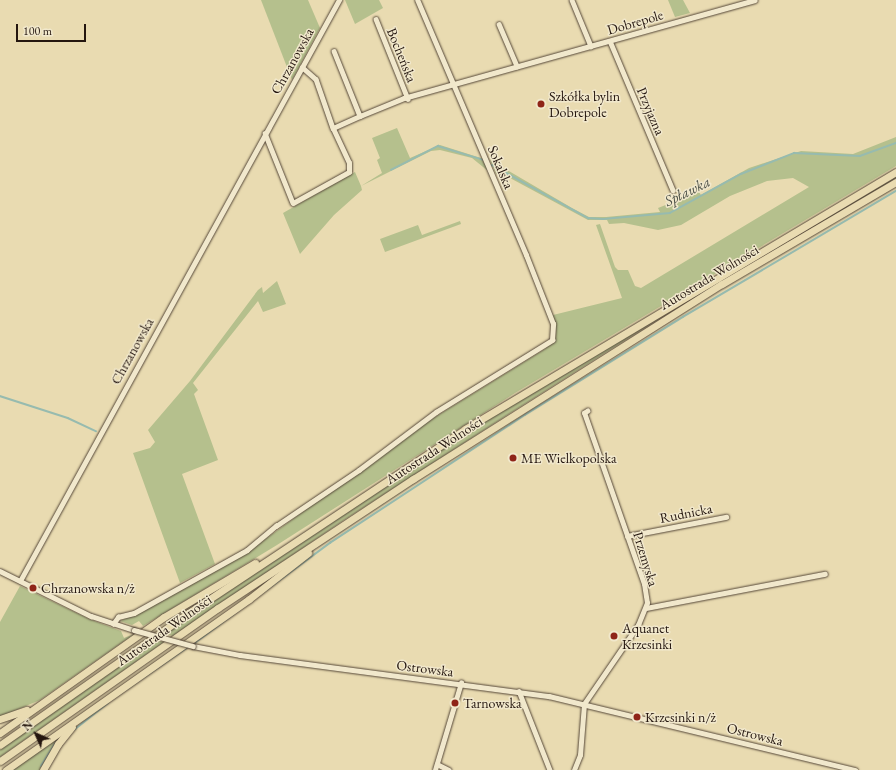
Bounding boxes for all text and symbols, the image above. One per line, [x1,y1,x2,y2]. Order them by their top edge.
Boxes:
street label: Dobrepole [605,6,665,38]
scale bar [18,16,88,42]
text: 100 m [23,23,52,39]
street label: Chrzanowska [267,25,317,97]
street label: Bocheńska [383,25,421,85]
street label: Przyjazna [633,84,669,138]
place label: Szkółka bylin Dobrepole [549,88,620,120]
marker: Szkółka bylin Dobrepole [536,99,546,109]
street label: Sokalska [484,143,518,191]
water label: Spławka [661,172,713,210]
street label: Autostrada Wolności [656,241,762,313]
street label: Chrzanowska [107,315,157,387]
street label: Autostrada Wolności [382,412,486,488]
place label: ME Wielkopolska [521,450,617,466]
marker: ME Wielkopolska [508,453,518,463]
street label: Rudnicka [658,500,714,526]
street label: Przemyska [630,530,662,588]
place label: Chrzanowska n/ż [41,580,134,596]
marker: Chrzanowska n/ż [28,583,38,593]
street label: Autostrada Wolności [113,591,215,669]
place label: Aquanet Krzesinki [622,620,672,652]
marker: Aquanet Krzesinki [609,631,619,641]
street label: Ostrowska [396,656,454,680]
place label: Tarnowska [463,695,522,711]
marker: Tarnowska [450,698,460,708]
place label: Krzesinki n/ż [645,709,716,725]
marker: Krzesinki n/ż [632,712,642,722]
north arrow [16,714,56,754]
text: N [19,717,36,734]
street label: Ostrowska [725,719,785,749]

